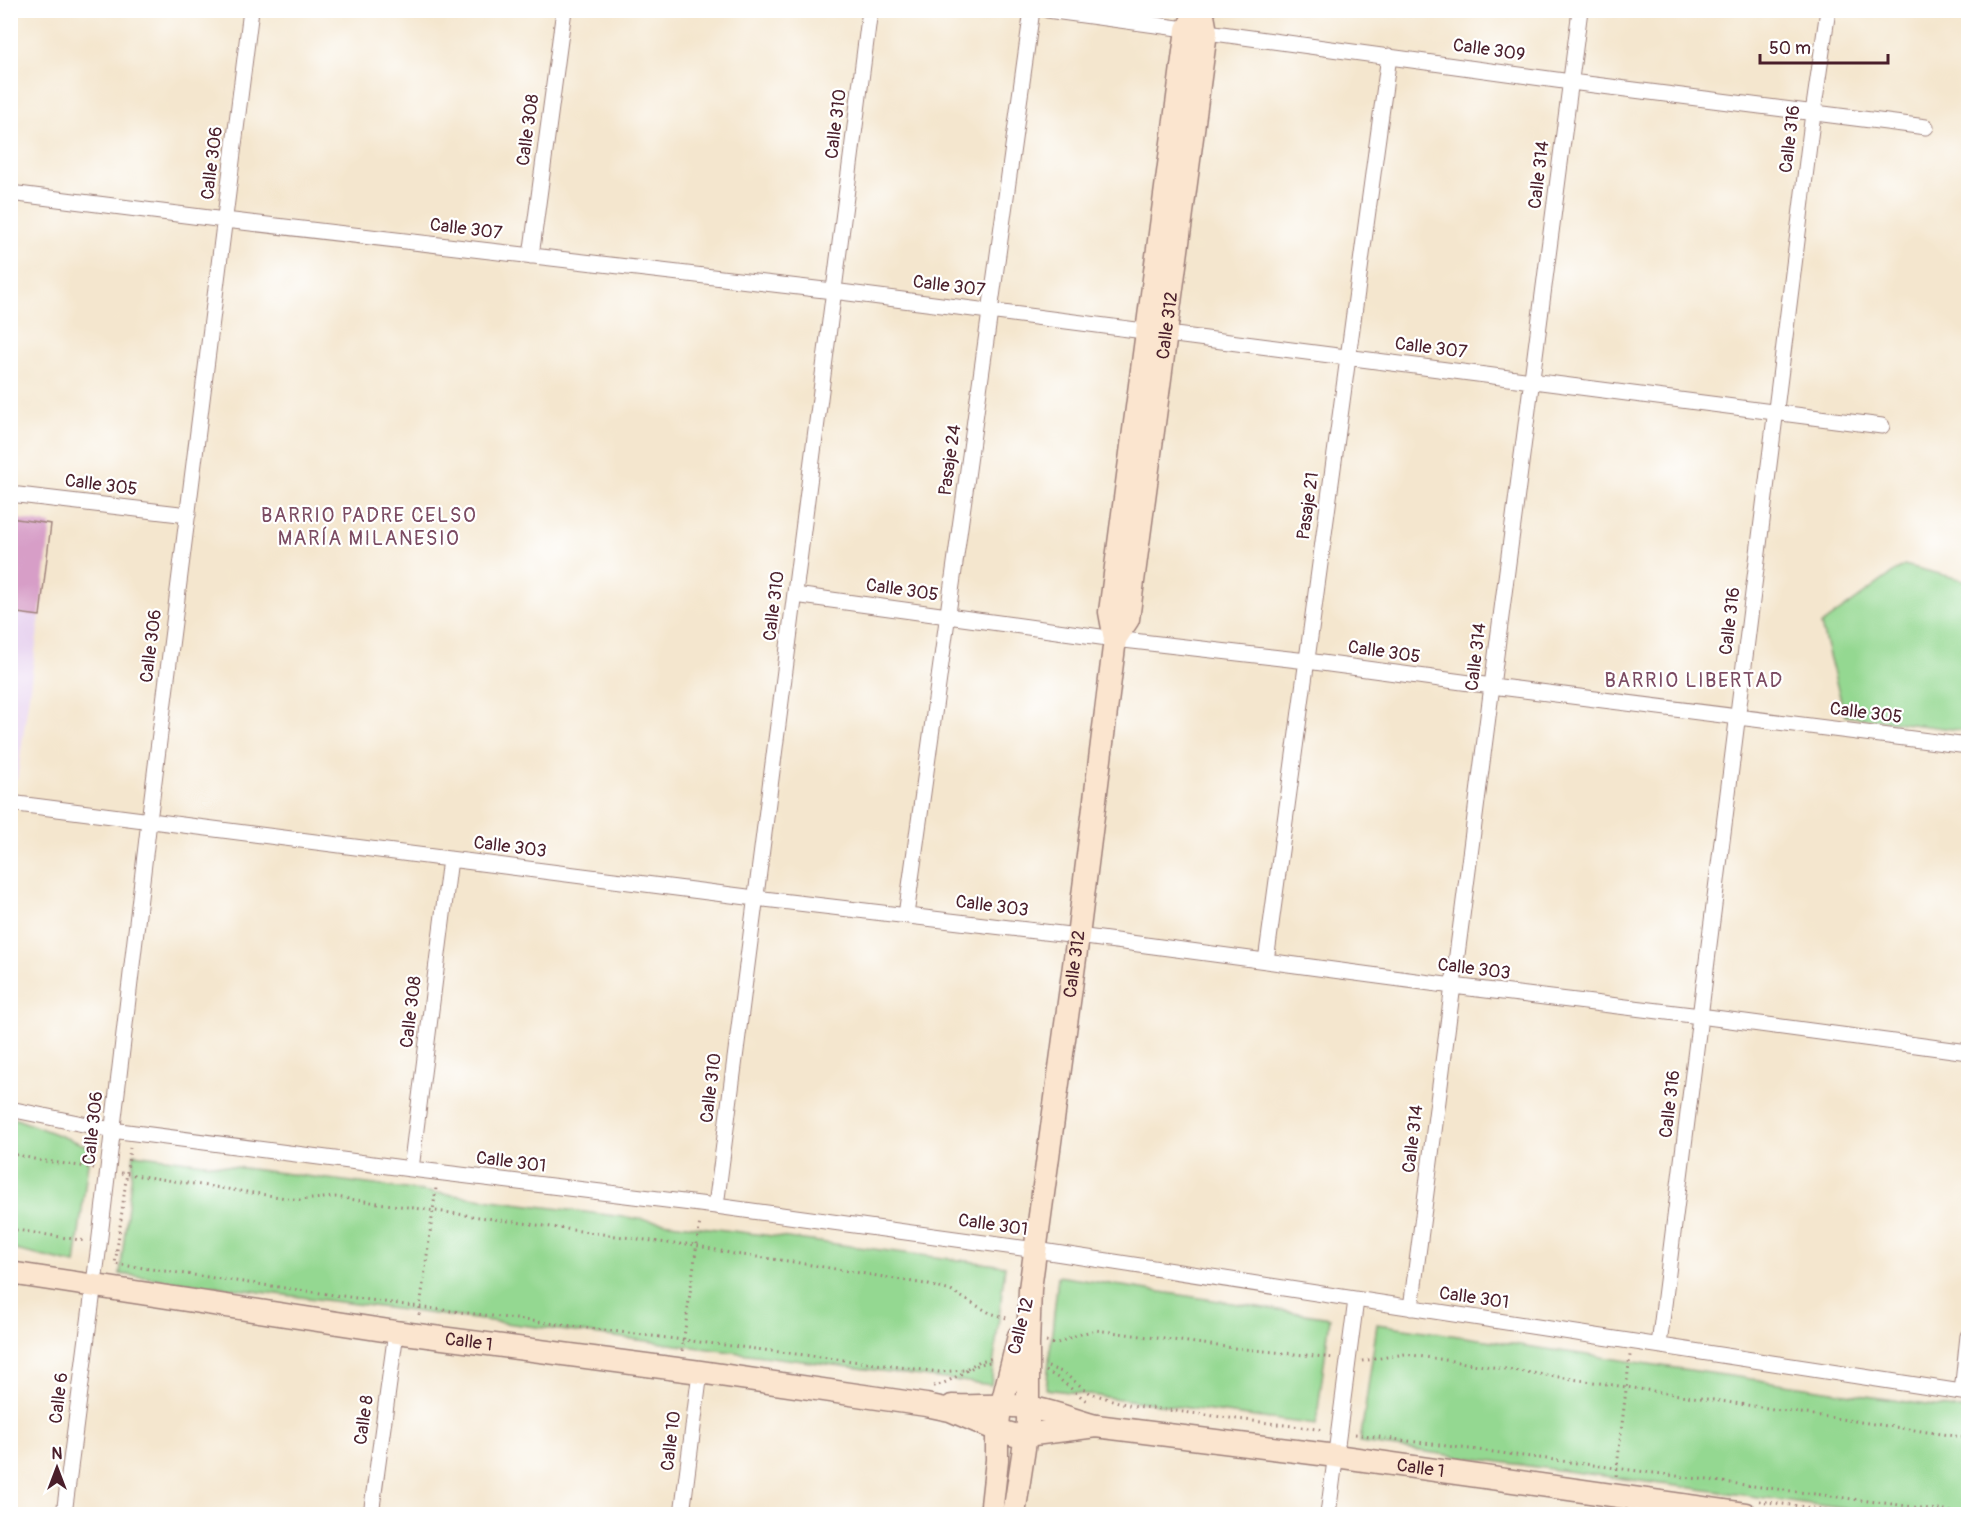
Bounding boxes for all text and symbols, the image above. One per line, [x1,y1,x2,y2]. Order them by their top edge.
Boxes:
scale bar [1760,27,1888,65]
street label: Calle 309 [1452,34,1526,66]
text: 50 m [1769,37,1811,60]
street label: Calle 310 [820,88,852,160]
street label: Calle 308 [512,93,544,167]
street label: Calle 316 [1774,104,1806,174]
street label: Calle 306 [196,125,228,201]
street label: Calle 314 [1523,139,1555,210]
street label: Calle 307 [429,213,504,245]
street label: Calle 307 [912,270,987,302]
street label: Calle 312 [1151,290,1183,361]
street label: Calle 307 [1394,332,1469,364]
street label: Pasaje 24 [934,422,966,497]
street label: Calle 305 [63,469,139,501]
street label: Pasaje 21 [1292,471,1324,541]
district label: BARRIO PADRE CELSO MARÍA MILANESIO [261,503,477,551]
street label: Calle 310 [758,570,790,642]
street label: Calle 305 [864,574,940,606]
street label: Calle 316 [1714,586,1746,656]
street label: Calle 306 [135,608,167,684]
street label: Calle 314 [1460,621,1492,692]
street label: Calle 305 [1346,636,1422,668]
district label: BARRIO LIBERTAD [1605,668,1783,693]
street label: Calle 305 [1828,697,1904,729]
street label: Calle 303 [472,831,548,863]
street label: Calle 303 [954,890,1030,922]
street label: Calle 312 [1058,929,1090,999]
street label: Calle 303 [1436,953,1512,985]
street label: Calle 308 [395,975,427,1049]
street label: Calle 310 [695,1052,727,1124]
street label: Calle 316 [1654,1069,1686,1139]
street label: Calle 306 [78,1090,108,1166]
street label: Calle 314 [1397,1103,1429,1174]
street label: Calle 301 [475,1146,547,1178]
street label: Calle 301 [957,1209,1029,1241]
street label: Calle 301 [1438,1282,1510,1314]
street label: Calle 12 [1003,1295,1039,1357]
street label: Calle 1 [444,1327,494,1356]
street label: Calle 6 [44,1371,74,1425]
street label: Calle 8 [349,1394,379,1446]
street label: Calle 10 [656,1410,686,1472]
north arrow [27,1438,87,1498]
text: N [52,1444,63,1464]
street label: Calle 1 [1395,1453,1446,1483]

